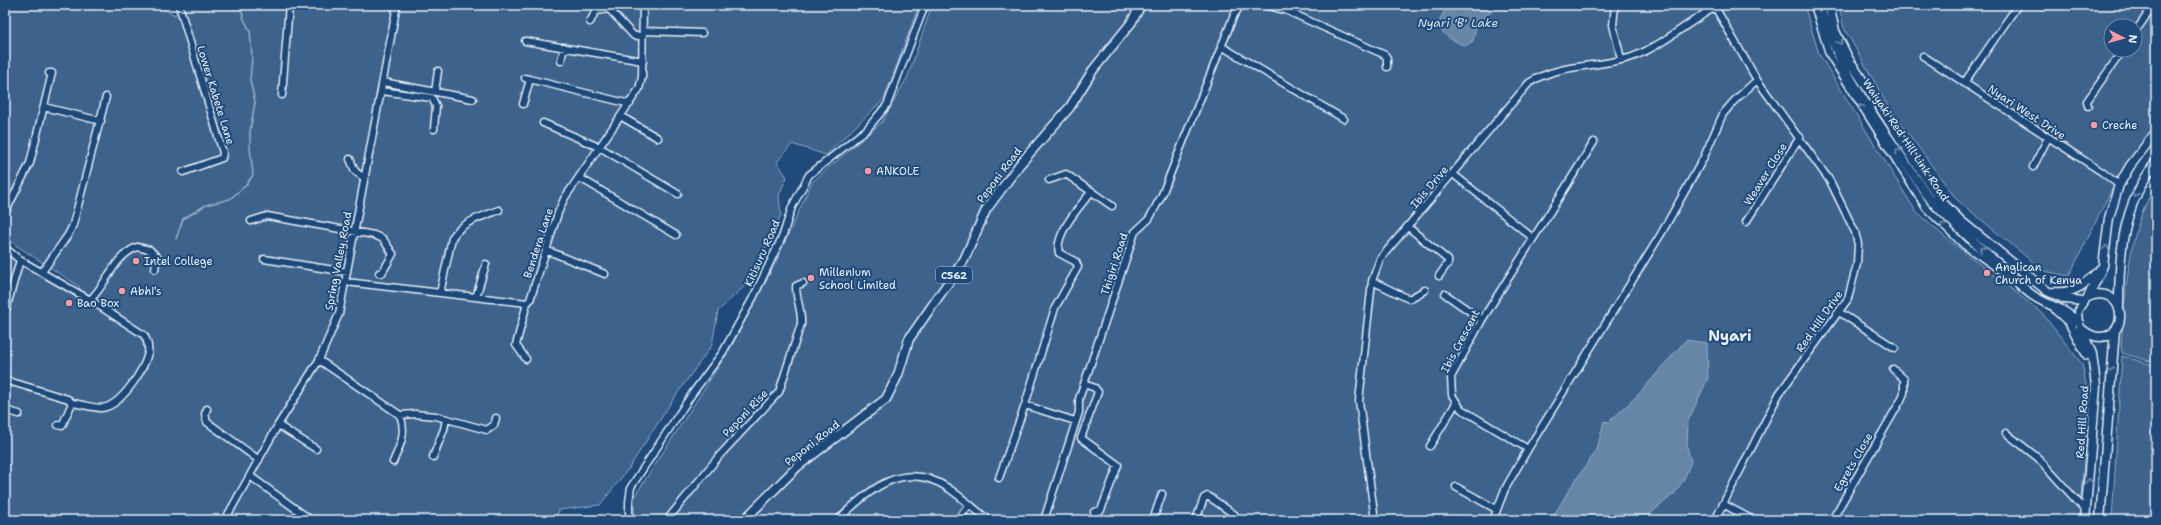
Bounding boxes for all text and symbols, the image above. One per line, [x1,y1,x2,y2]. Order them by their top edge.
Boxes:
water label: Nyari 'B' Lake [1418,15,1499,31]
north arrow [2103,18,2143,58]
text: N [2125,34,2140,44]
one-way arrow [1835,38,1843,46]
street label: Lower Kabete Lane [193,44,238,147]
street label: Waiyaki Red Hill Link Road [1859,76,1952,204]
street label: Nyari West Drive [1985,82,2069,143]
one-way arrow [1859,104,1866,111]
place label: Creche [2102,118,2137,133]
marker: Creche [2089,120,2099,130]
street label: Weaver Close [1740,140,1791,208]
street label: Peponi Road [974,144,1025,206]
one-way arrow [1895,148,1903,155]
street label: Ibis Drive [1407,163,1452,212]
place label: ANKOLE [876,164,919,179]
marker: ANKOLE [863,166,873,176]
one-way arrow [2132,190,2140,198]
street label: Bendera Lane [520,206,557,280]
street label: Spring Valley Road [322,210,355,312]
street label: Kitisuru Road [741,217,784,289]
one-way arrow [1940,222,1948,230]
street label: Thigiri Road [1097,231,1132,297]
one-way arrow [2101,245,2110,251]
one-way arrow [1979,246,1987,253]
place label: Intel College [144,254,213,269]
marker: Intel College [131,256,141,266]
place label: Anglican Church of Kenya [1995,260,2082,288]
place label: Millenium School Limited [819,265,896,293]
road number: C562 [936,267,972,283]
marker: Anglican Church of Kenya [1982,268,1992,278]
marker: Millenium School Limited [806,273,816,283]
place label: Abhi's [130,284,161,299]
marker: Abhi's [117,286,127,296]
street label: Red Hill Drive [1792,287,1846,355]
place label: Bao Box [77,296,120,311]
marker: Bao Box [64,298,74,308]
street label: Ibis Crescent [1437,307,1484,376]
district label: Nyari [1708,326,1752,346]
one-way arrow [2106,366,2115,372]
street label: Red Hill Road [2072,385,2093,459]
street label: Peponi Rise [719,386,771,441]
street label: Peponi Road [782,417,843,470]
street label: Egrets Close [1831,430,1876,494]
one-way arrow [2084,478,2093,484]

